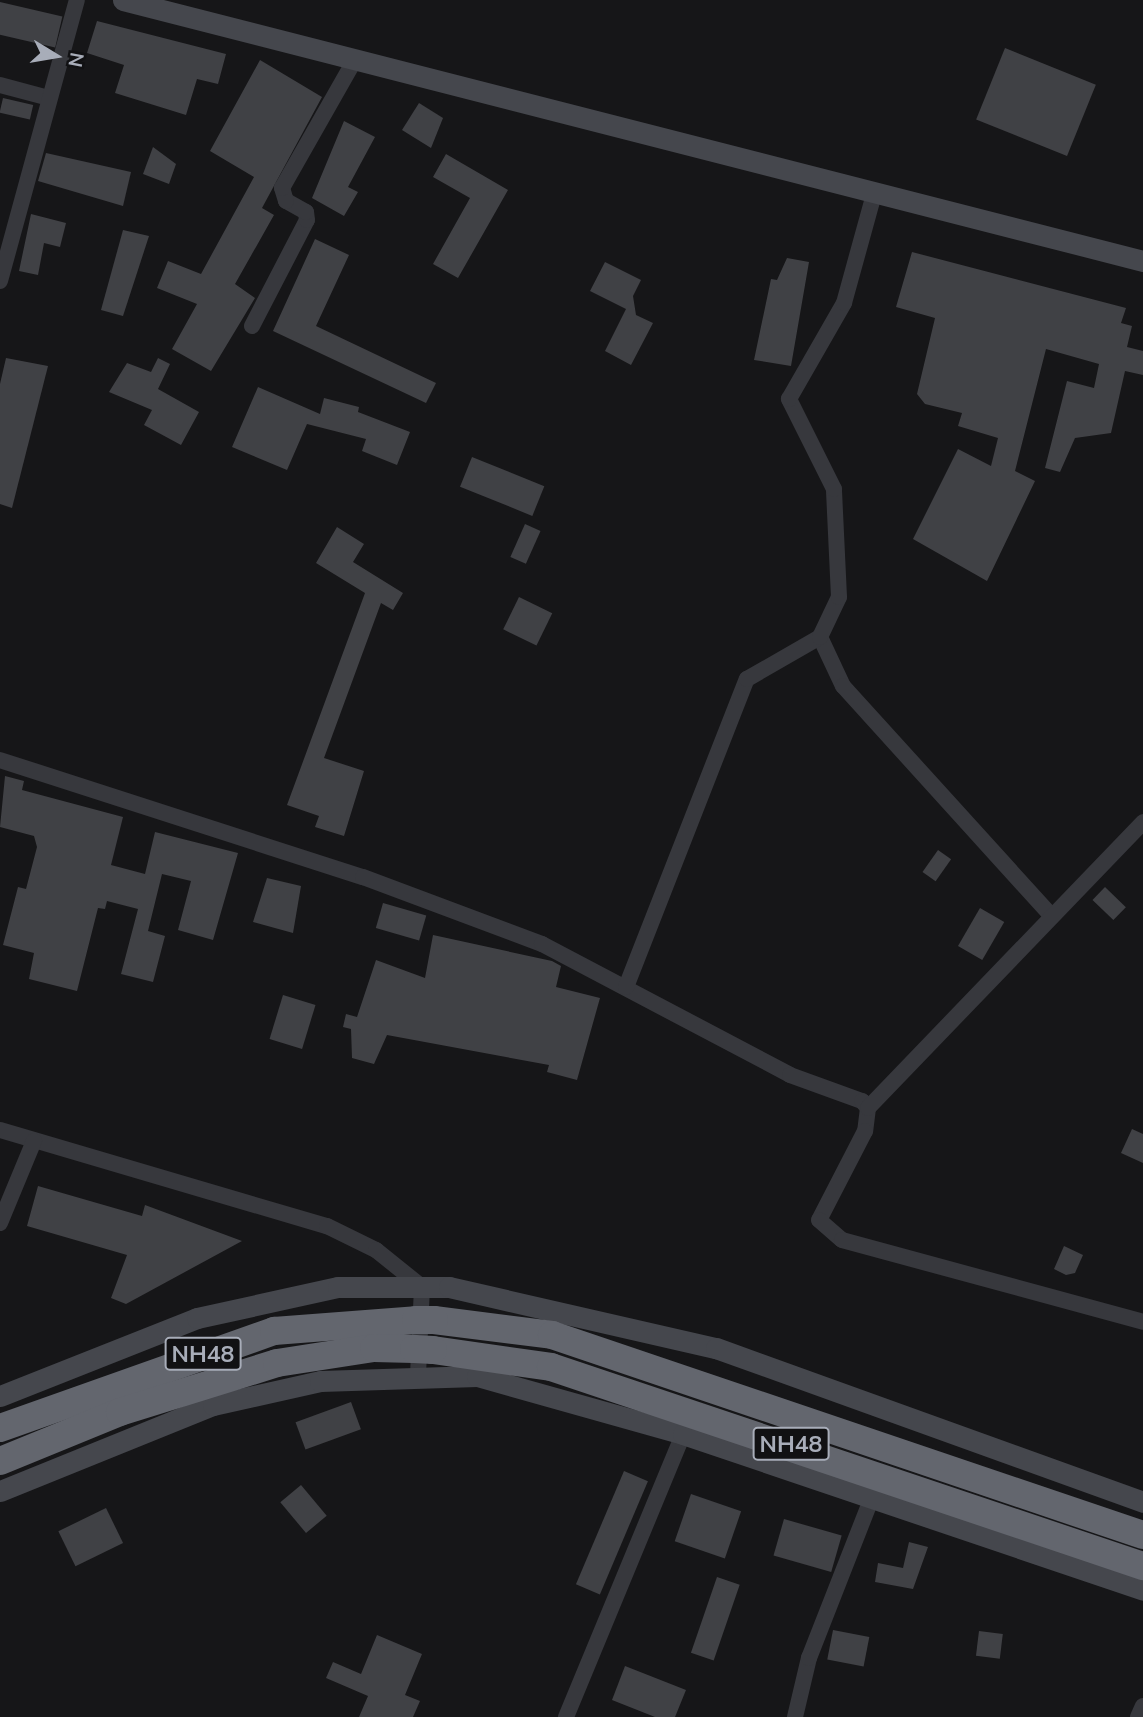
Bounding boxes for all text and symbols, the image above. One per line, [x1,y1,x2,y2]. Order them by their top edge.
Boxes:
north arrow [21,21,91,91]
text: N [63,51,90,69]
road number: NH48 [164,1334,242,1373]
road number: NH48 [752,1424,830,1464]

